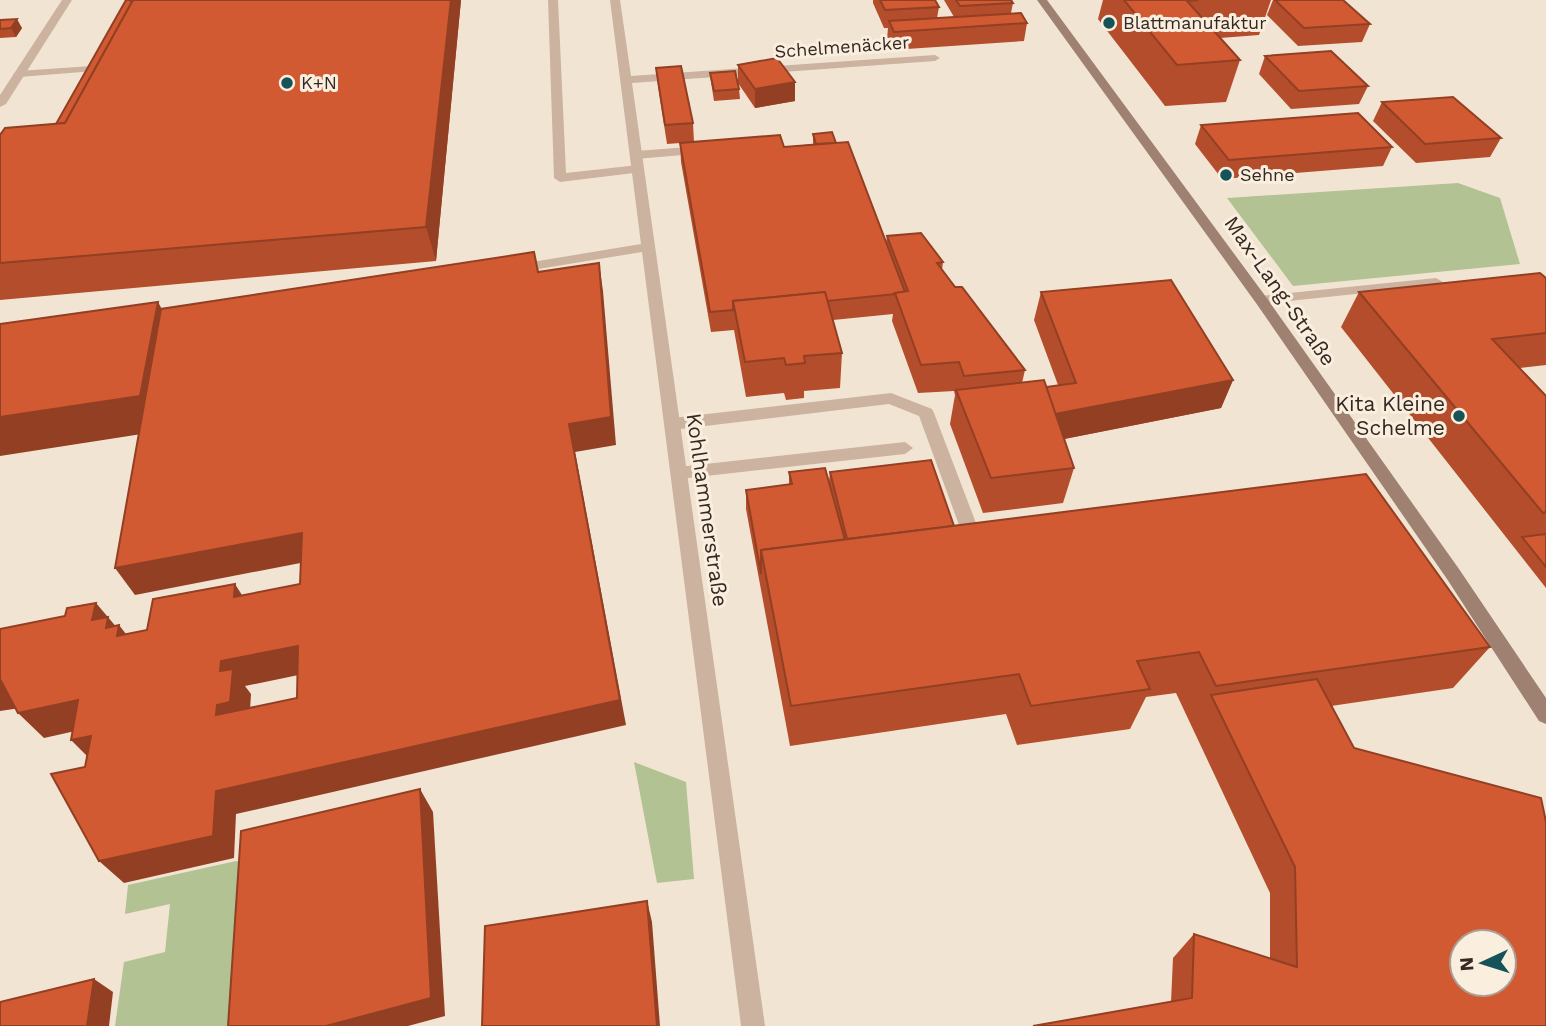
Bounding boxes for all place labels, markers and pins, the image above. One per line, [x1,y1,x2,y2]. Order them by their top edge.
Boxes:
place label: Blattmanufaktur [1123,12,1267,33]
marker: Blattmanufaktur [1101,15,1117,31]
place label: K+N [301,72,337,93]
marker: K+N [279,75,295,91]
place label: Sehne [1240,164,1295,185]
marker: Sehne [1218,167,1234,183]
place label: Kita Kleine Schelme [1335,391,1445,440]
marker: Kita Kleine Schelme [1451,408,1467,424]

